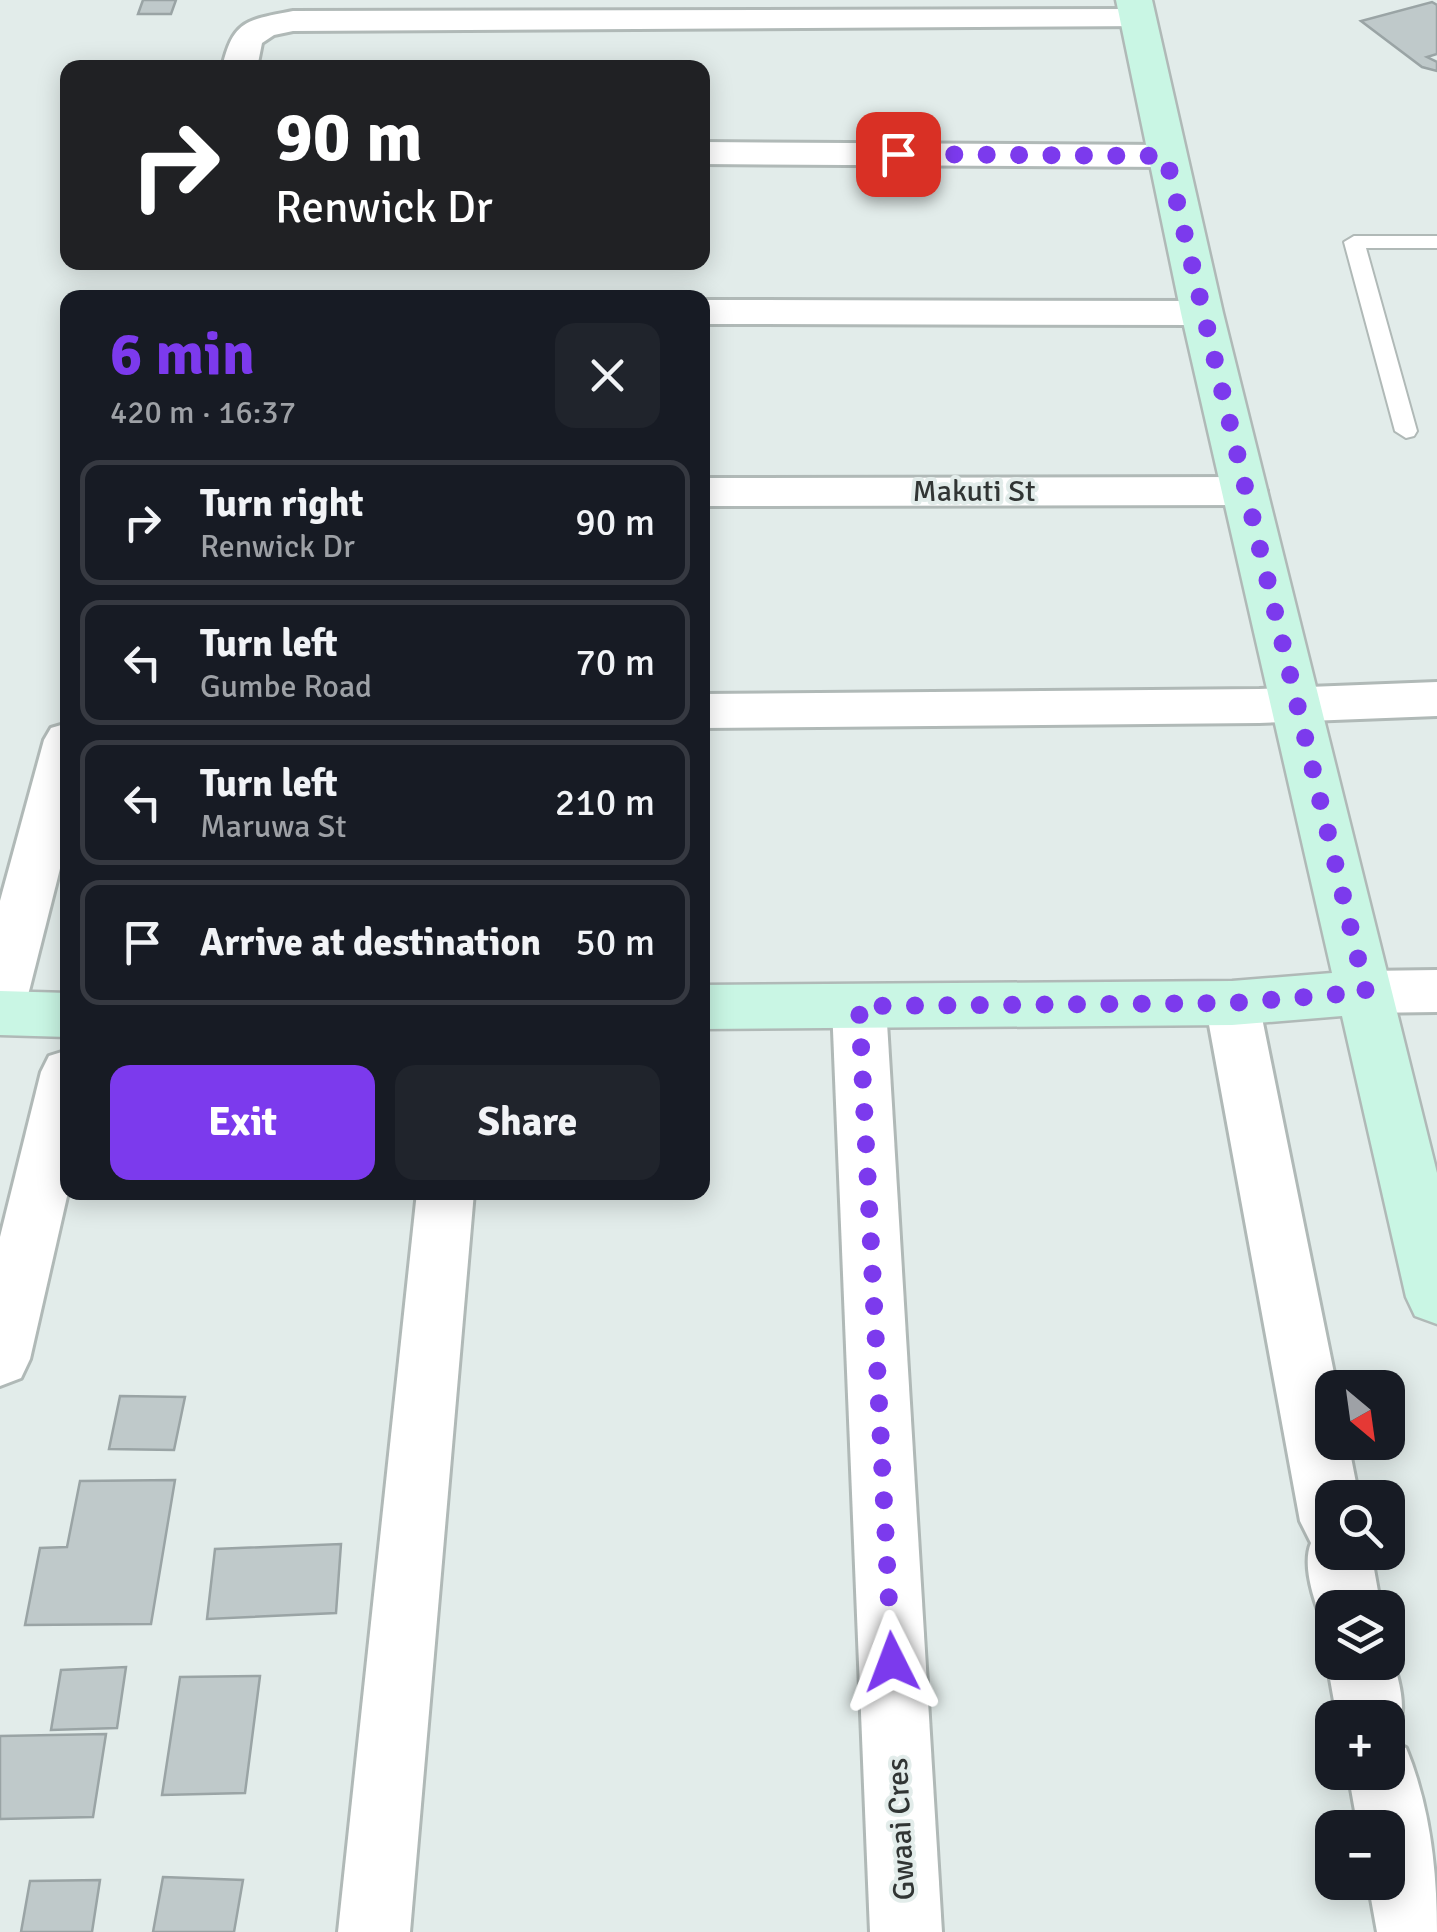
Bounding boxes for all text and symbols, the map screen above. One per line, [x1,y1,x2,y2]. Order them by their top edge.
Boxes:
text: 90 m [275,94,423,180]
icon: right [110,100,240,230]
pin [856,112,941,197]
icon: arrive [871,127,926,182]
text: Renwick Dr [275,180,493,235]
text: 6 min [110,318,255,392]
button: close [555,323,660,428]
text: 420 m · 16:37 [110,393,296,432]
street label: Makuti St [912,473,1036,510]
text: Turn right [200,480,364,527]
icon: right [115,495,170,550]
text: 90 m [575,499,655,546]
text: Renwick Dr [200,527,355,566]
text: Turn left [200,620,338,667]
icon: left [115,635,170,690]
text: 70 m [575,639,655,686]
text: Gumbe Road [200,667,372,706]
text: Turn left [200,760,338,807]
icon: left [115,775,170,830]
text: 210 m [555,779,655,826]
text: Maruwa St [200,807,346,846]
icon: arrive [115,915,170,970]
text: Arrive at destination [200,919,541,966]
text: 50 m [575,919,655,966]
button: Exit [110,1065,375,1180]
button: Share [395,1065,660,1180]
north arrow [1315,1370,1405,1460]
map controls [1315,1370,1405,1900]
button: search [1315,1480,1405,1570]
button: layers [1315,1590,1405,1680]
position arrow [840,1610,944,1714]
button: + [1315,1700,1405,1790]
street label: Gwaai Cres [879,1757,923,1901]
button: − [1315,1810,1405,1900]

